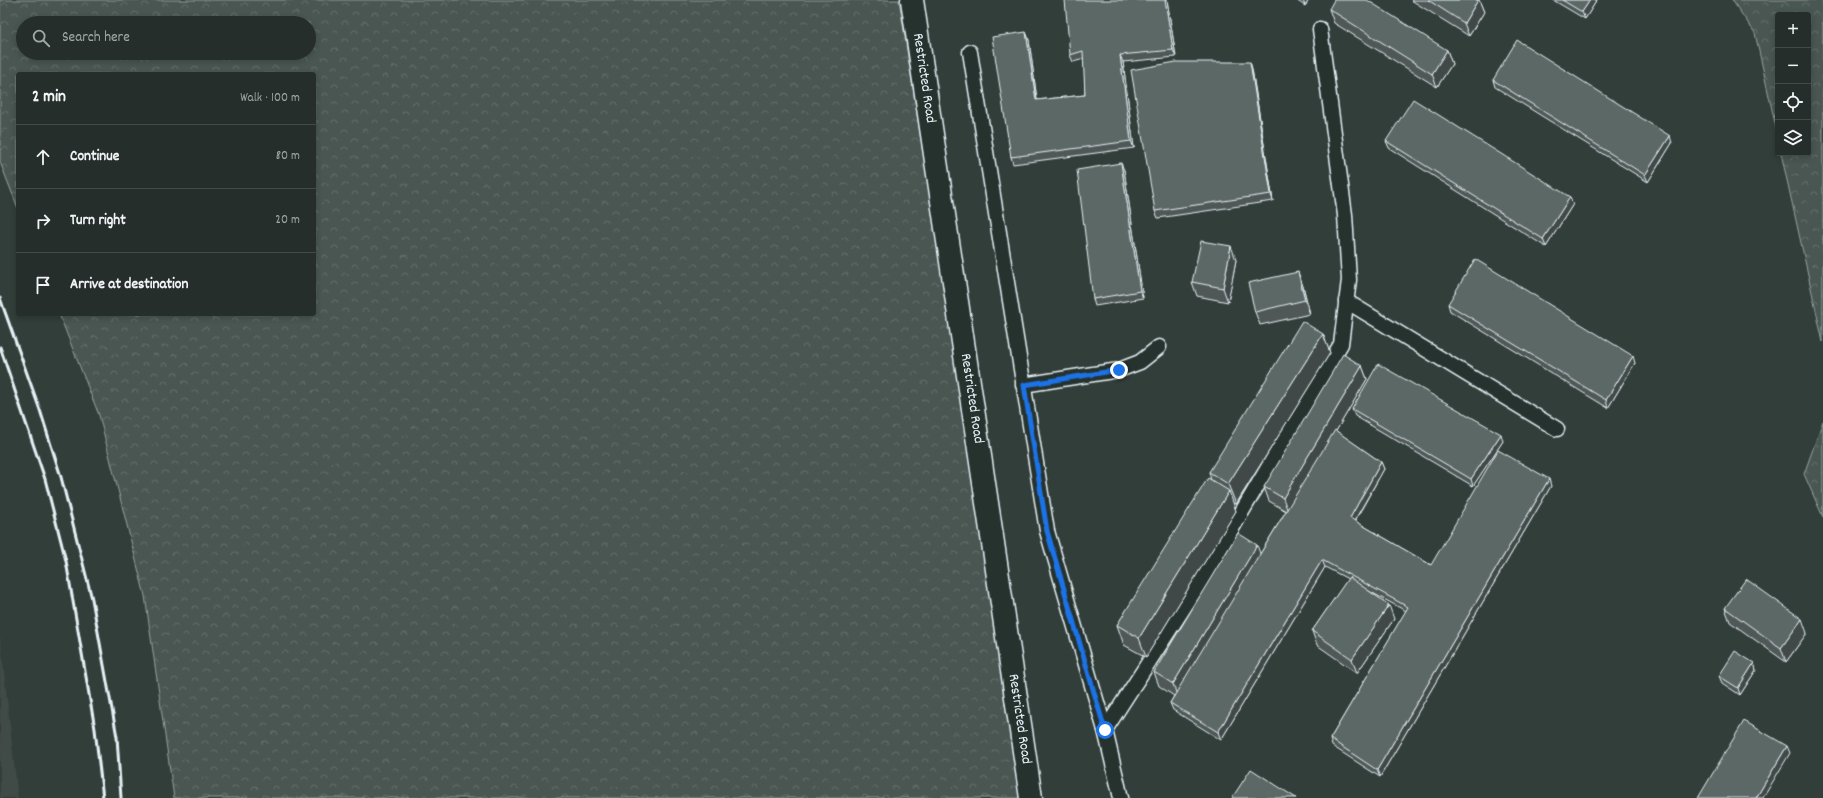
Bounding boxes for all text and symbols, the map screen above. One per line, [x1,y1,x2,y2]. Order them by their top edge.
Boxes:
map controls [1775,12,1811,156]
button: + [1775,12,1811,48]
search box [16,16,316,60]
icon: search [30,27,52,49]
text: Search here [62,27,130,49]
street label: Restricted Road [906,32,941,125]
button: − [1775,48,1811,84]
button: locate [1775,84,1811,120]
text: 2 min [32,86,66,110]
text: Walk · 100 m [240,89,300,108]
button: layers [1775,120,1811,156]
icon: ahead [32,146,54,168]
text: Continue [70,146,119,168]
text: 80 m [276,147,300,166]
icon: right [32,210,54,232]
text: Turn right [70,210,126,232]
text: 20 m [275,211,300,230]
icon: arrive [32,274,54,296]
text: Arrive at destination [70,274,188,296]
street label: Restricted Road [954,352,989,445]
route end [1110,361,1128,379]
street label: Restricted Road [1002,672,1037,766]
route start [1096,721,1114,739]

